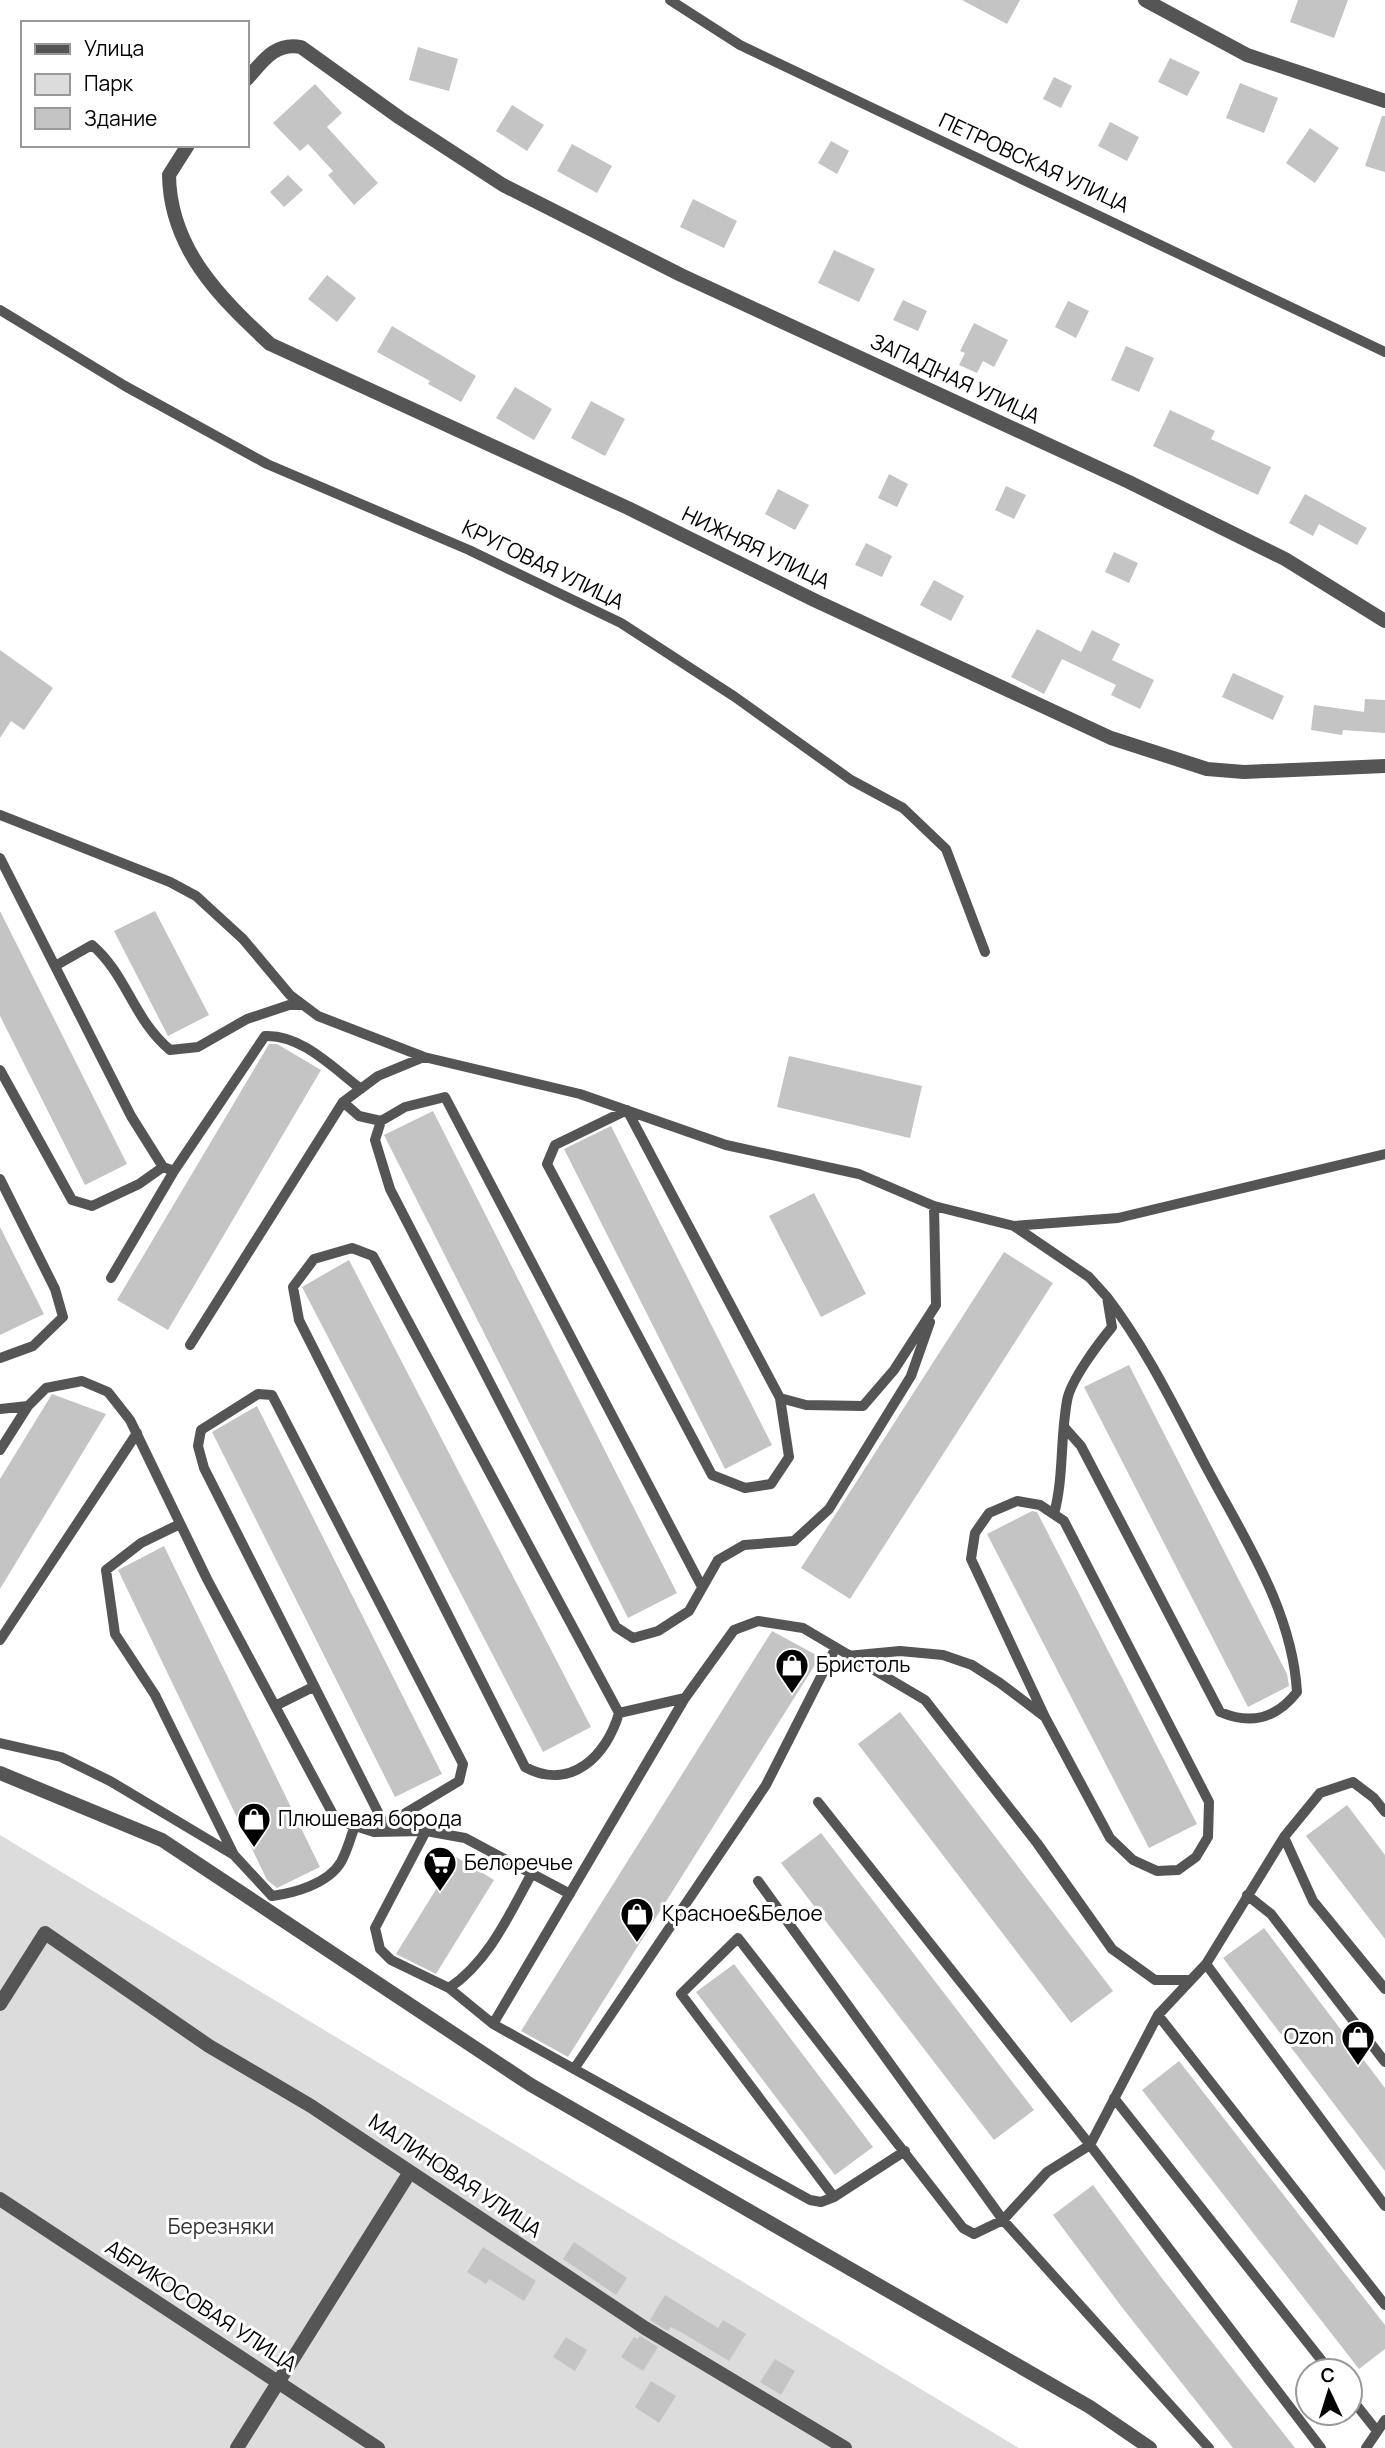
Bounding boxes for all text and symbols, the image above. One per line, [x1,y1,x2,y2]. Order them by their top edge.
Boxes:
legend [21,21,248,147]
text: Улица [84,34,144,62]
text: Парк [84,69,134,97]
text: Здание [84,104,157,132]
street label: ПЕТРОВСКАЯ УЛИЦА [935,106,1134,219]
street label: ЗАПАДНАЯ УЛИЦА [866,327,1045,430]
street label: НИЖНЯЯ УЛИЦА [678,499,835,595]
street label: КРУГОВАЯ УЛИЦА [458,513,629,616]
shop icon: Бристоль [773,1646,811,1695]
place label: Бристоль [816,1650,911,1678]
shop icon: Плюшевая борода [235,1800,273,1849]
place label: Плюшевая борода [278,1804,462,1832]
supermarket icon: Белоречье [421,1844,459,1893]
place label: Белоречье [464,1848,573,1876]
shop icon: Красное&Белое [618,1895,656,1944]
place label: Красное&Белое [662,1899,823,1927]
shop icon: Ozon [1339,2018,1377,2067]
place label: Ozon [1284,2022,1334,2050]
street label: МАЛИНОВАЯ УЛИЦА [364,2107,548,2244]
park label: Березняки [168,2212,274,2240]
street label: АБРИКОСОВАЯ УЛИЦА [100,2233,303,2378]
north arrow [1294,2357,1364,2427]
text: С [1320,2362,1336,2388]

